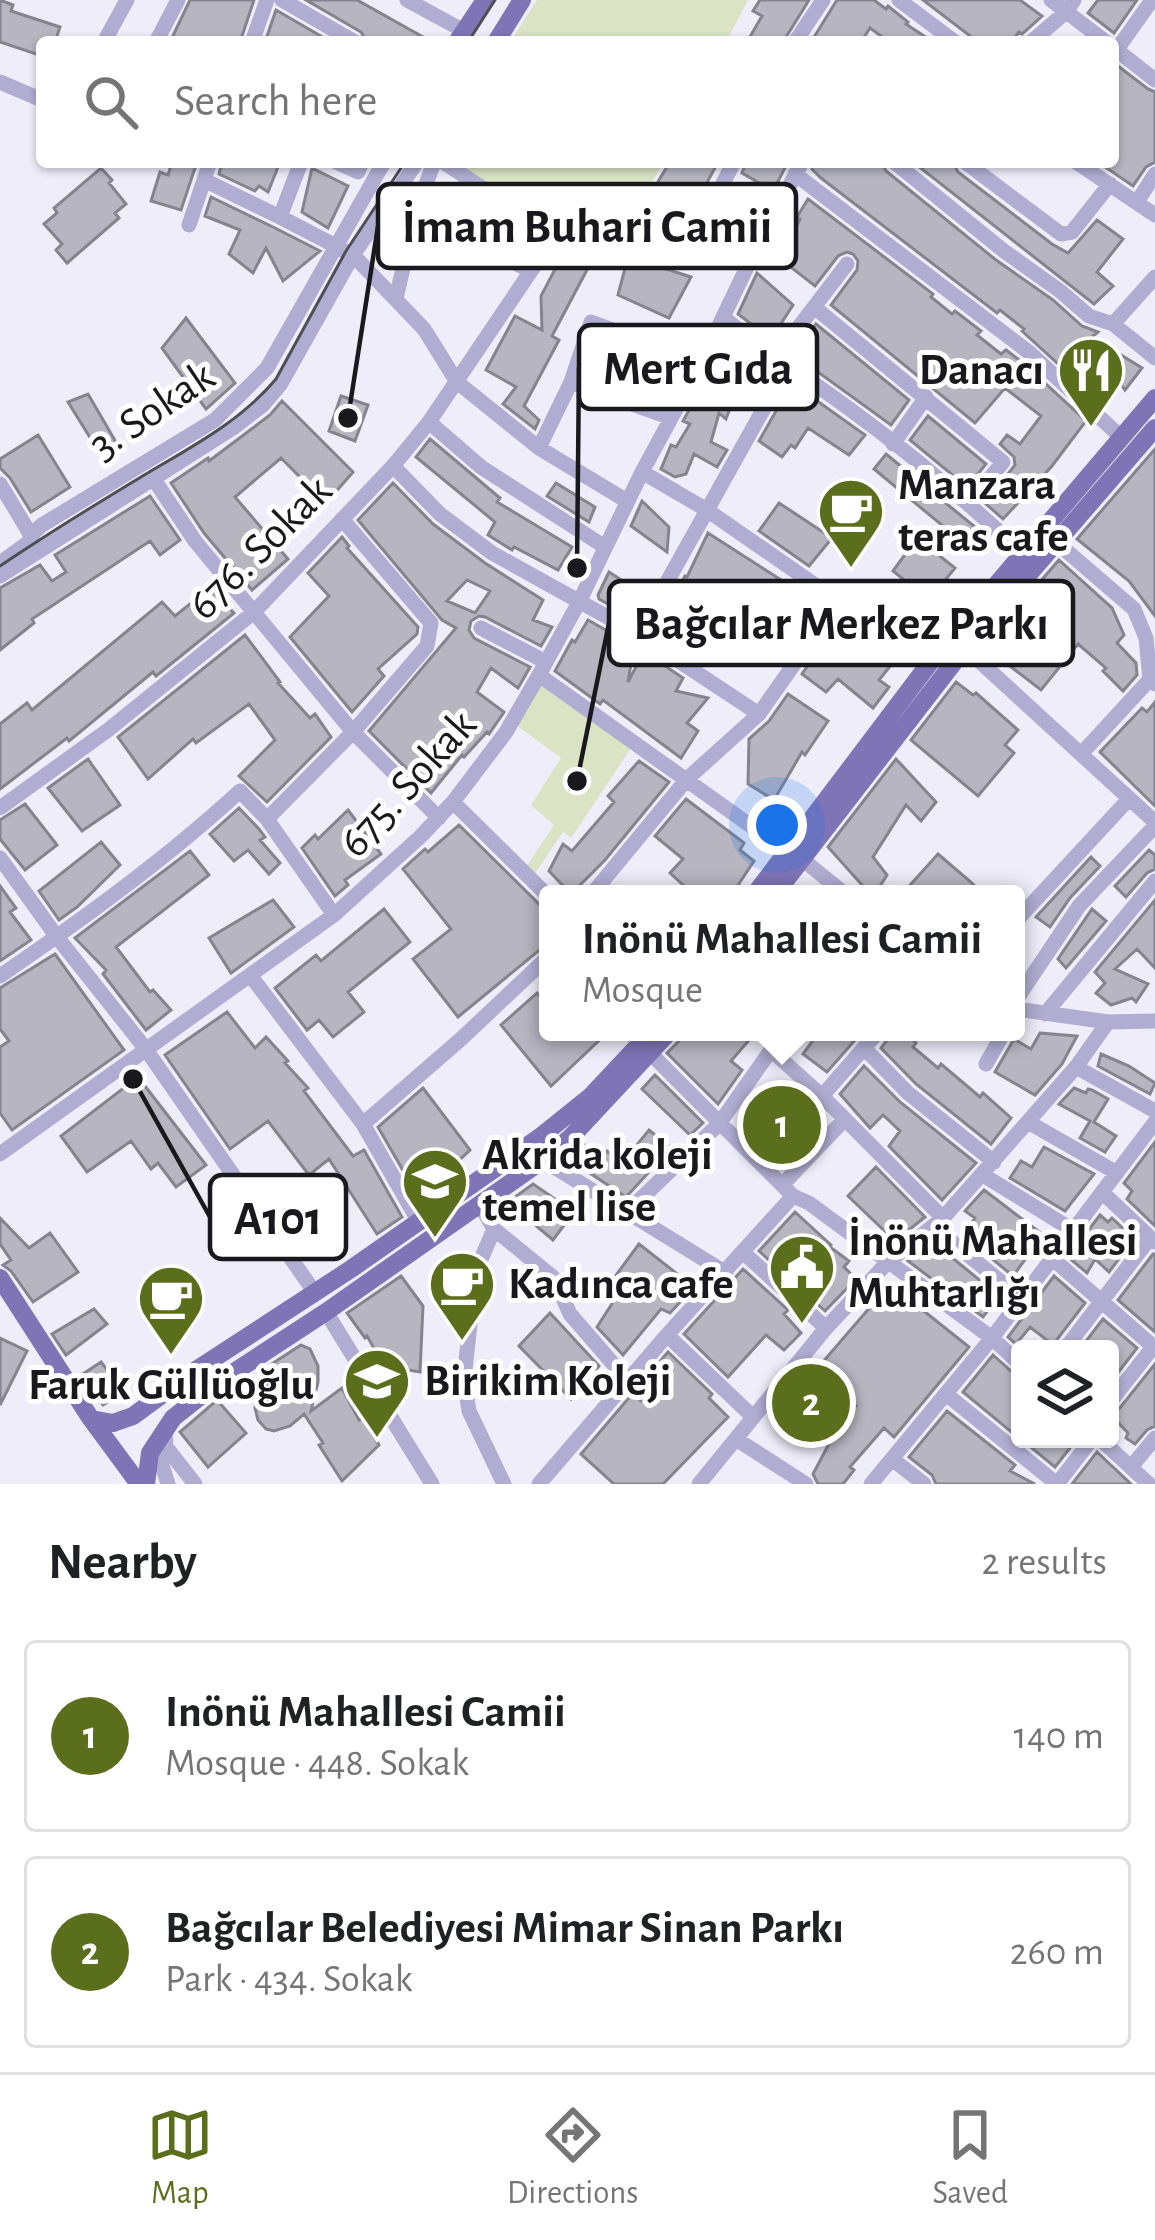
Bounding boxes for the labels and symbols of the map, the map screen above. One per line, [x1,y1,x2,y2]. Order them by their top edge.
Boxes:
callout: İmam Buhari Camii [378,184,796,268]
text: İmam Buhari Camii [402,200,772,252]
callout: Mert Gıda [579,325,817,409]
restaurant icon: Danacı [1056,335,1126,429]
text: Mert Gıda [603,346,793,394]
place label: Danacı [919,348,1044,393]
street label: 3. Sokak [82,353,223,469]
place label: Manzara teras cafe [898,463,1069,560]
street label: 676. Sokak [180,467,341,628]
cafe icon: Manzara teras cafe [816,476,886,570]
callout: Bağcılar Merkez Parkı [609,581,1073,665]
text: Bağcılar Merkez Parkı [633,601,1049,649]
street label: 675. Sokak [331,702,485,866]
your location [747,795,807,855]
pin: 1 [743,1080,821,1170]
place label: Akrida koleji temel lise [482,1133,713,1230]
school or university icon: Akrida koleji temel lise [400,1146,470,1240]
callout: A101 [210,1175,346,1259]
text: A101 [234,1196,322,1244]
place label: İnönü Mahallesi Muhtarlığı [848,1216,1138,1316]
public building icon: İnönü Mahallesi Muhtarlığı [767,1232,837,1326]
cafe icon: Kadınca cafe [427,1249,497,1343]
place label: Kadınca cafe [508,1262,734,1307]
cafe icon: Faruk Güllüoğlu [136,1263,206,1357]
school or university icon: Birikim Koleji [342,1346,412,1440]
pin: 2 [772,1358,850,1448]
place label: Birikim Koleji [424,1359,672,1404]
place label: Faruk Güllüoğlu [28,1363,314,1408]

